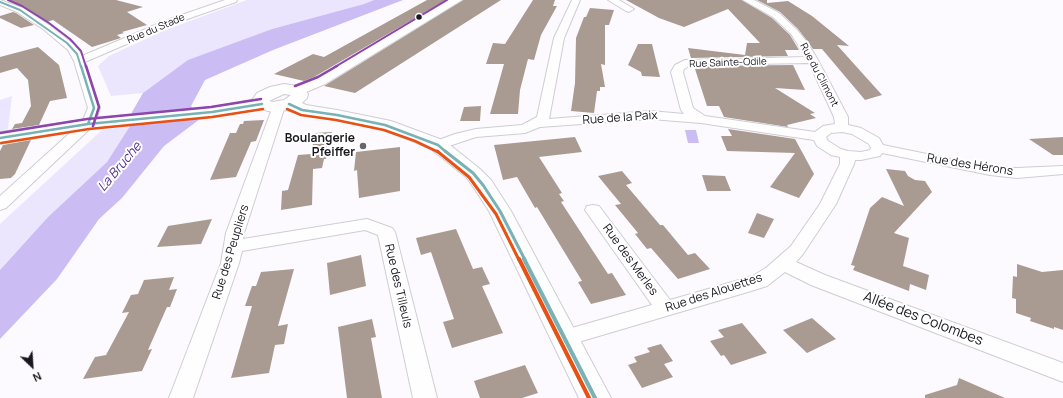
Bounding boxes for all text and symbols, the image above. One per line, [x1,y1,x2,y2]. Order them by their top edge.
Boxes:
street label: Rue du Stade [125,11,187,47]
unlabelled marker [414,12,424,22]
street label: Rue du Climont [797,41,841,109]
street label: Rue Sainte-Odile [689,56,767,70]
street label: Rue de la Paix [582,108,658,128]
place label: Boulangerie Pfeiffer [285,132,355,160]
water label: La Bruche [95,139,145,195]
marker: Boulangerie Pfeiffer [358,141,368,151]
street label: Rue des Hérons [926,151,1014,179]
street label: Rue des Peupliers [210,203,252,301]
street label: Rue des Merles [599,222,661,298]
street label: Rue des Tilleuls [381,243,415,329]
street label: Rue des Alouettes [664,271,764,315]
street label: Allée des Colombes [861,288,985,350]
north arrow [12,346,52,386]
text: N [31,369,44,386]

